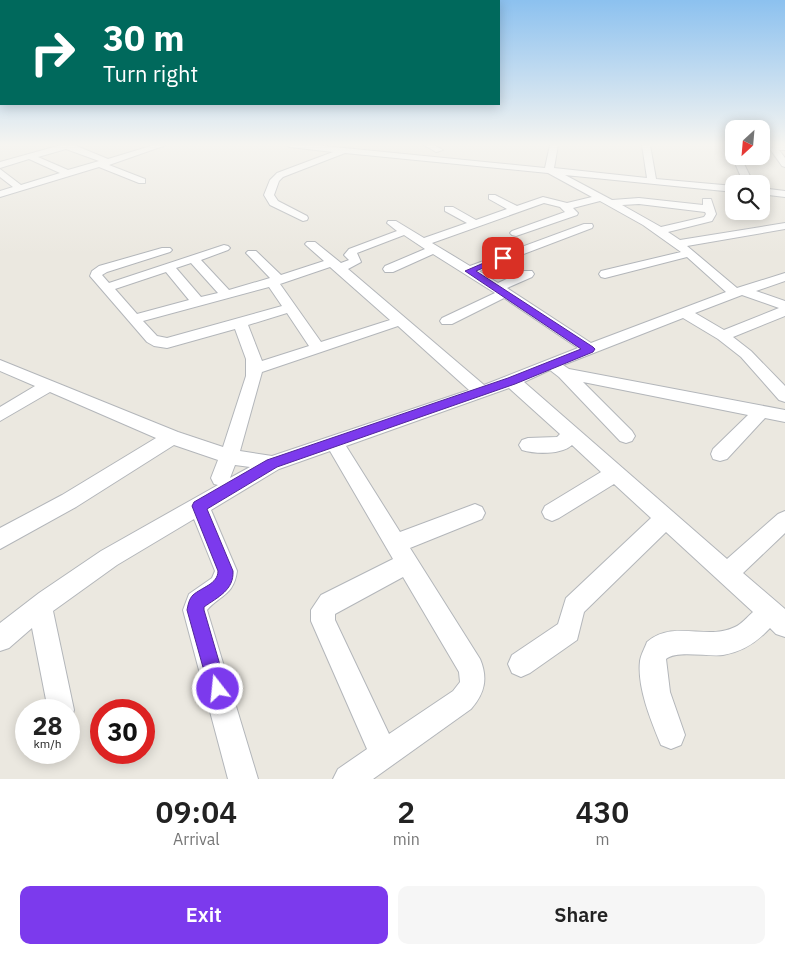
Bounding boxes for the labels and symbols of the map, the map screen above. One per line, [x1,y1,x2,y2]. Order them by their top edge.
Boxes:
north arrow [725,120,770,165]
pin [482,237,524,279]
position arrow [191,662,243,714]
speed limit sign: 30 [90,699,155,764]

